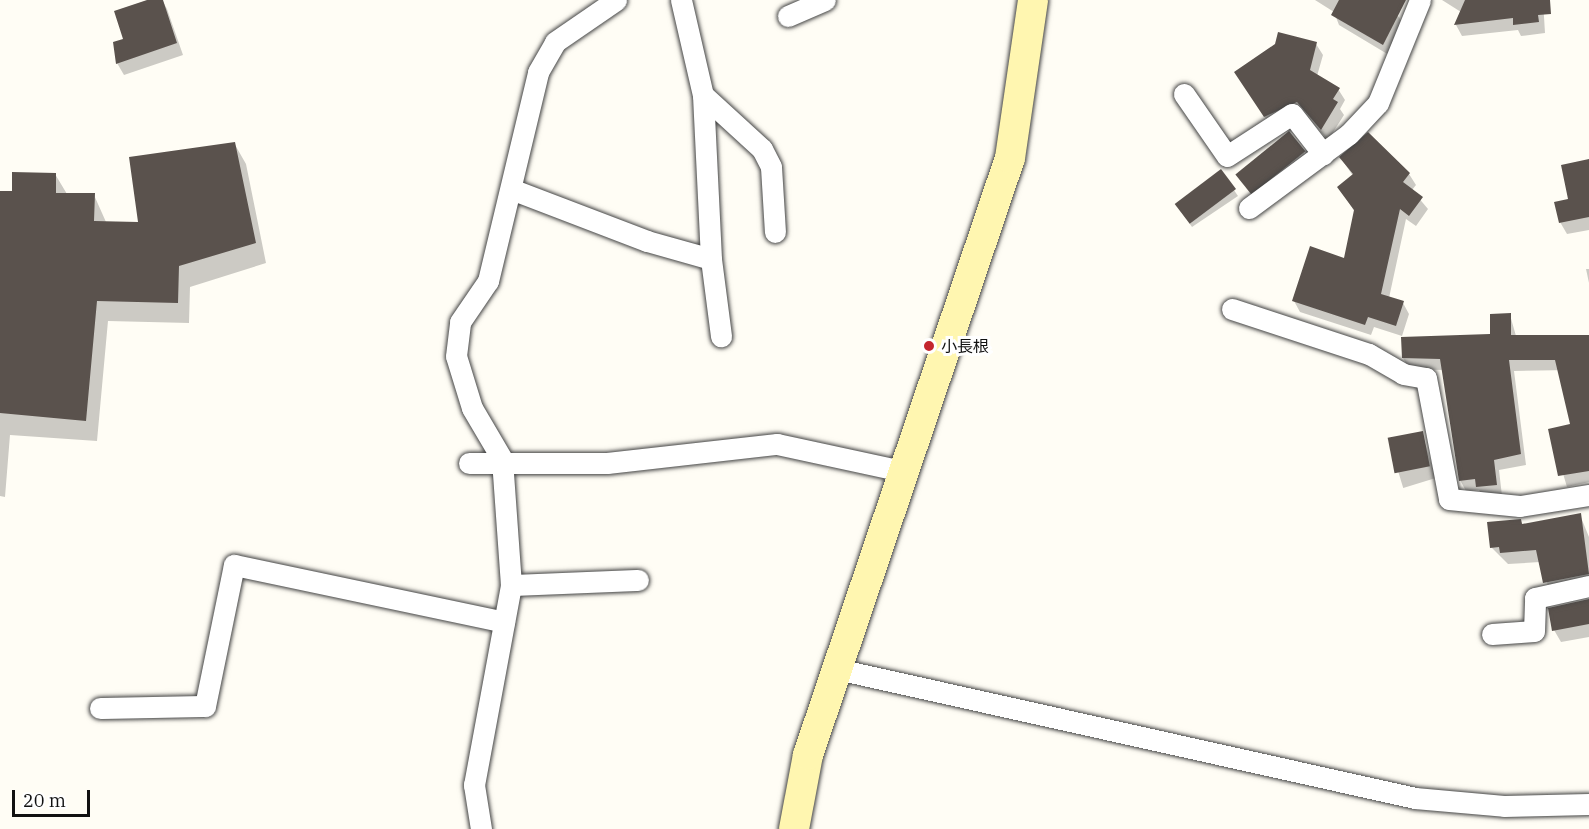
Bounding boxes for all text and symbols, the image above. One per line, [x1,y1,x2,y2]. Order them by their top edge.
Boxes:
place label: 小長根 [941,336,989,356]
marker: 小長根 [922,339,936,353]
scale bar [15,778,93,816]
text: 20 m [23,789,66,812]

